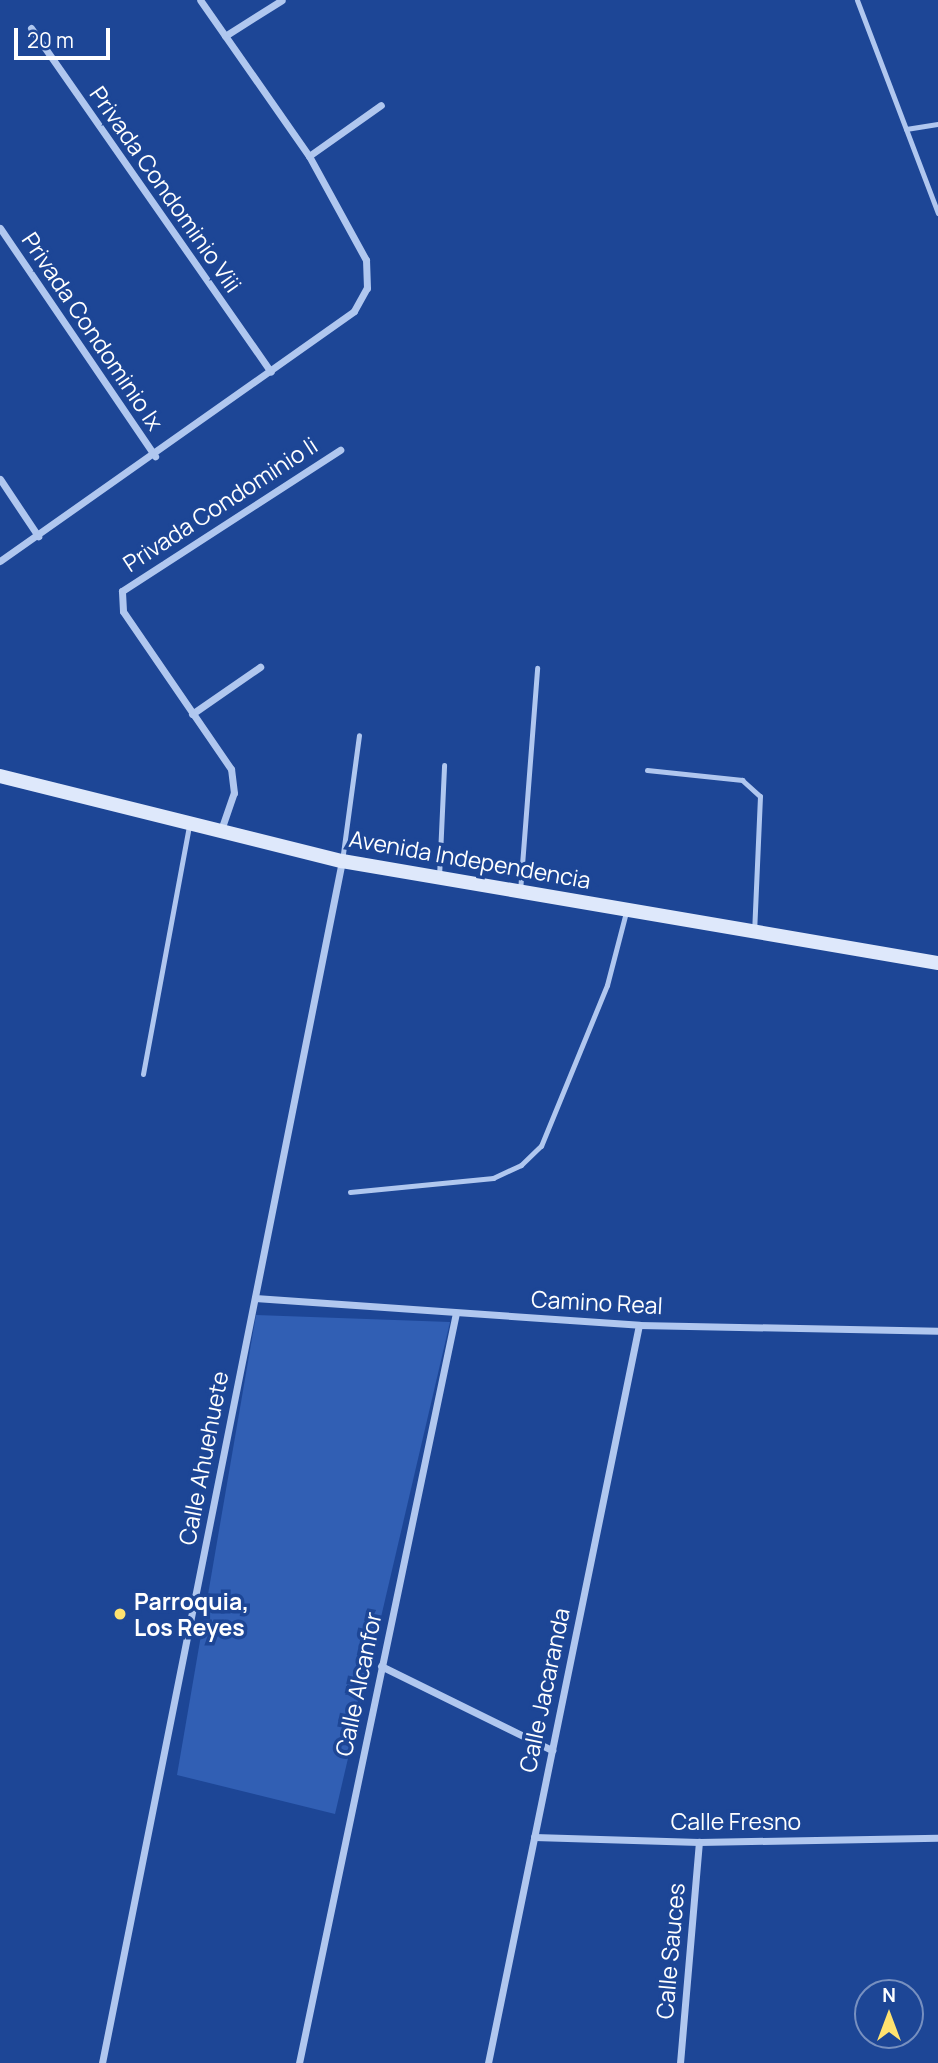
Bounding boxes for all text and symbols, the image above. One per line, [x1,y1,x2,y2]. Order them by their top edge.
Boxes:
scale bar [18,14,114,58]
text: 20 m [27,26,74,54]
street label: Privada Condominio Viii [84,81,248,297]
street label: Privada Condominio Ix [16,227,170,435]
street label: Privada Condominio Ii [118,431,322,577]
street label: Avenida Independencia [347,824,593,894]
street label: Camino Real [530,1285,664,1319]
street label: Calle Ahuehuete [173,1369,233,1547]
place label: Parroquia, Los Reyes [134,1587,249,1641]
street label: Calle Jacaranda [513,1605,575,1775]
marker: Parroquia, Los Reyes [112,1606,128,1622]
street label: Calle Alcanfor [329,1609,387,1759]
street label: Calle Fresno [671,1807,801,1835]
street label: Calle Sauces [650,1882,690,2020]
north arrow [854,1979,924,2049]
text: N [882,1982,896,2008]

